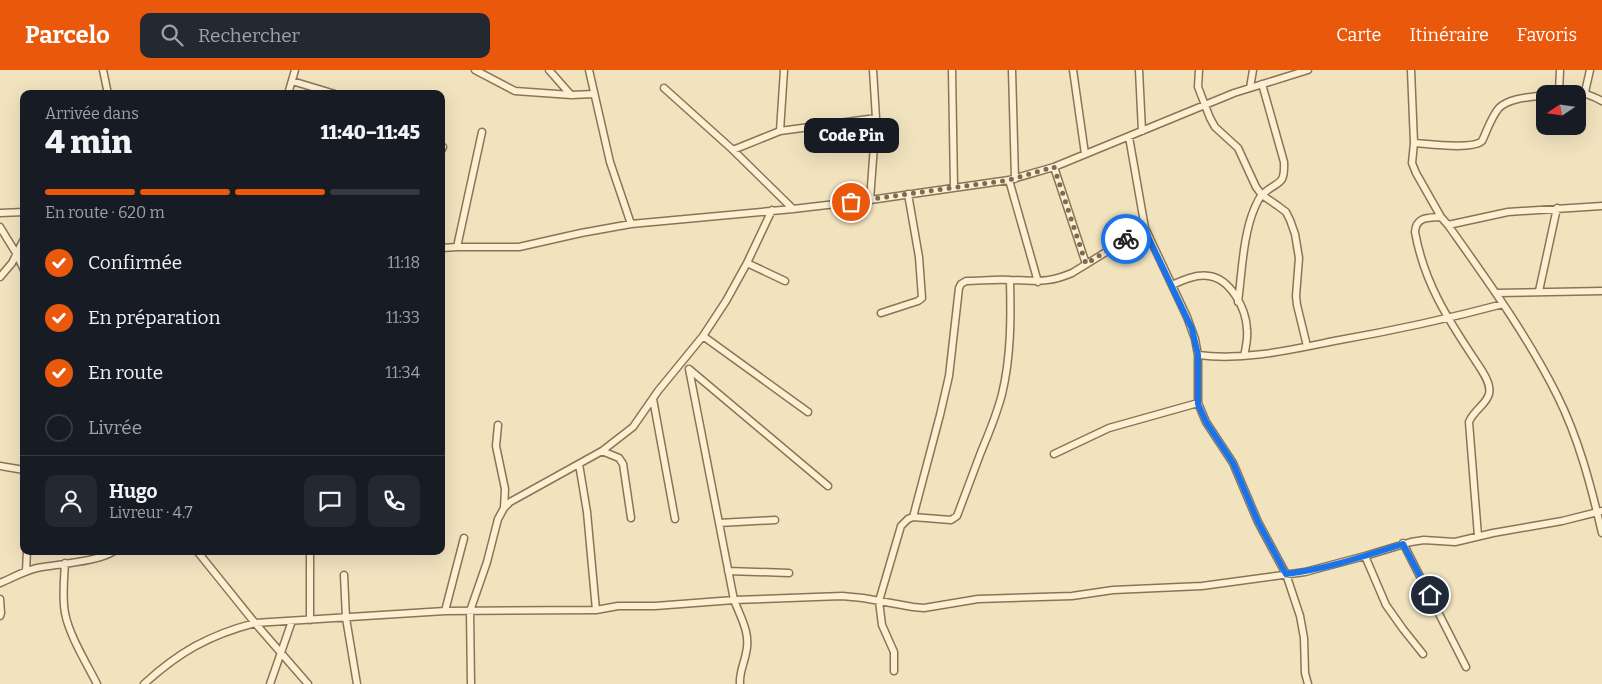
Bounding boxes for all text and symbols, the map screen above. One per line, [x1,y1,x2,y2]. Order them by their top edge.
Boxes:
search box [140,13,490,58]
text: Parcelo [25,21,110,49]
icon: search [158,21,186,49]
text: Rechercher [198,24,300,47]
text: Carte [1336,24,1381,46]
text: Itinéraire [1409,24,1489,46]
text: Favoris [1517,24,1577,46]
north arrow [1536,85,1586,135]
map controls [1536,85,1586,135]
text: Arrivée dans [45,104,139,123]
callout: Code Pin [804,117,898,152]
text: 11:40–11:45 [320,121,420,144]
text: 4 min [45,123,132,161]
text: Code Pin [819,126,884,145]
pin [830,181,872,223]
icon: bag [837,188,865,216]
text: En route · 620 m [45,203,165,222]
courier [1101,214,1151,264]
icon: bike [1112,225,1140,253]
icon: check [45,249,73,277]
text: Confirmée [88,251,182,274]
text: 11:18 [388,253,420,272]
icon: check [45,304,73,332]
text: En préparation [88,306,221,329]
text: 11:33 [386,308,420,327]
icon: check [45,359,73,387]
text: En route [88,361,163,384]
text: 11:34 [385,363,420,382]
text: Livrée [88,416,142,439]
button: person [45,475,97,527]
button: chat [304,475,356,527]
button: phone [368,475,420,527]
text: Hugo [109,480,158,503]
text: Livreur · 4.7 [109,503,193,522]
pin [1409,574,1451,616]
icon: home [1416,581,1444,609]

